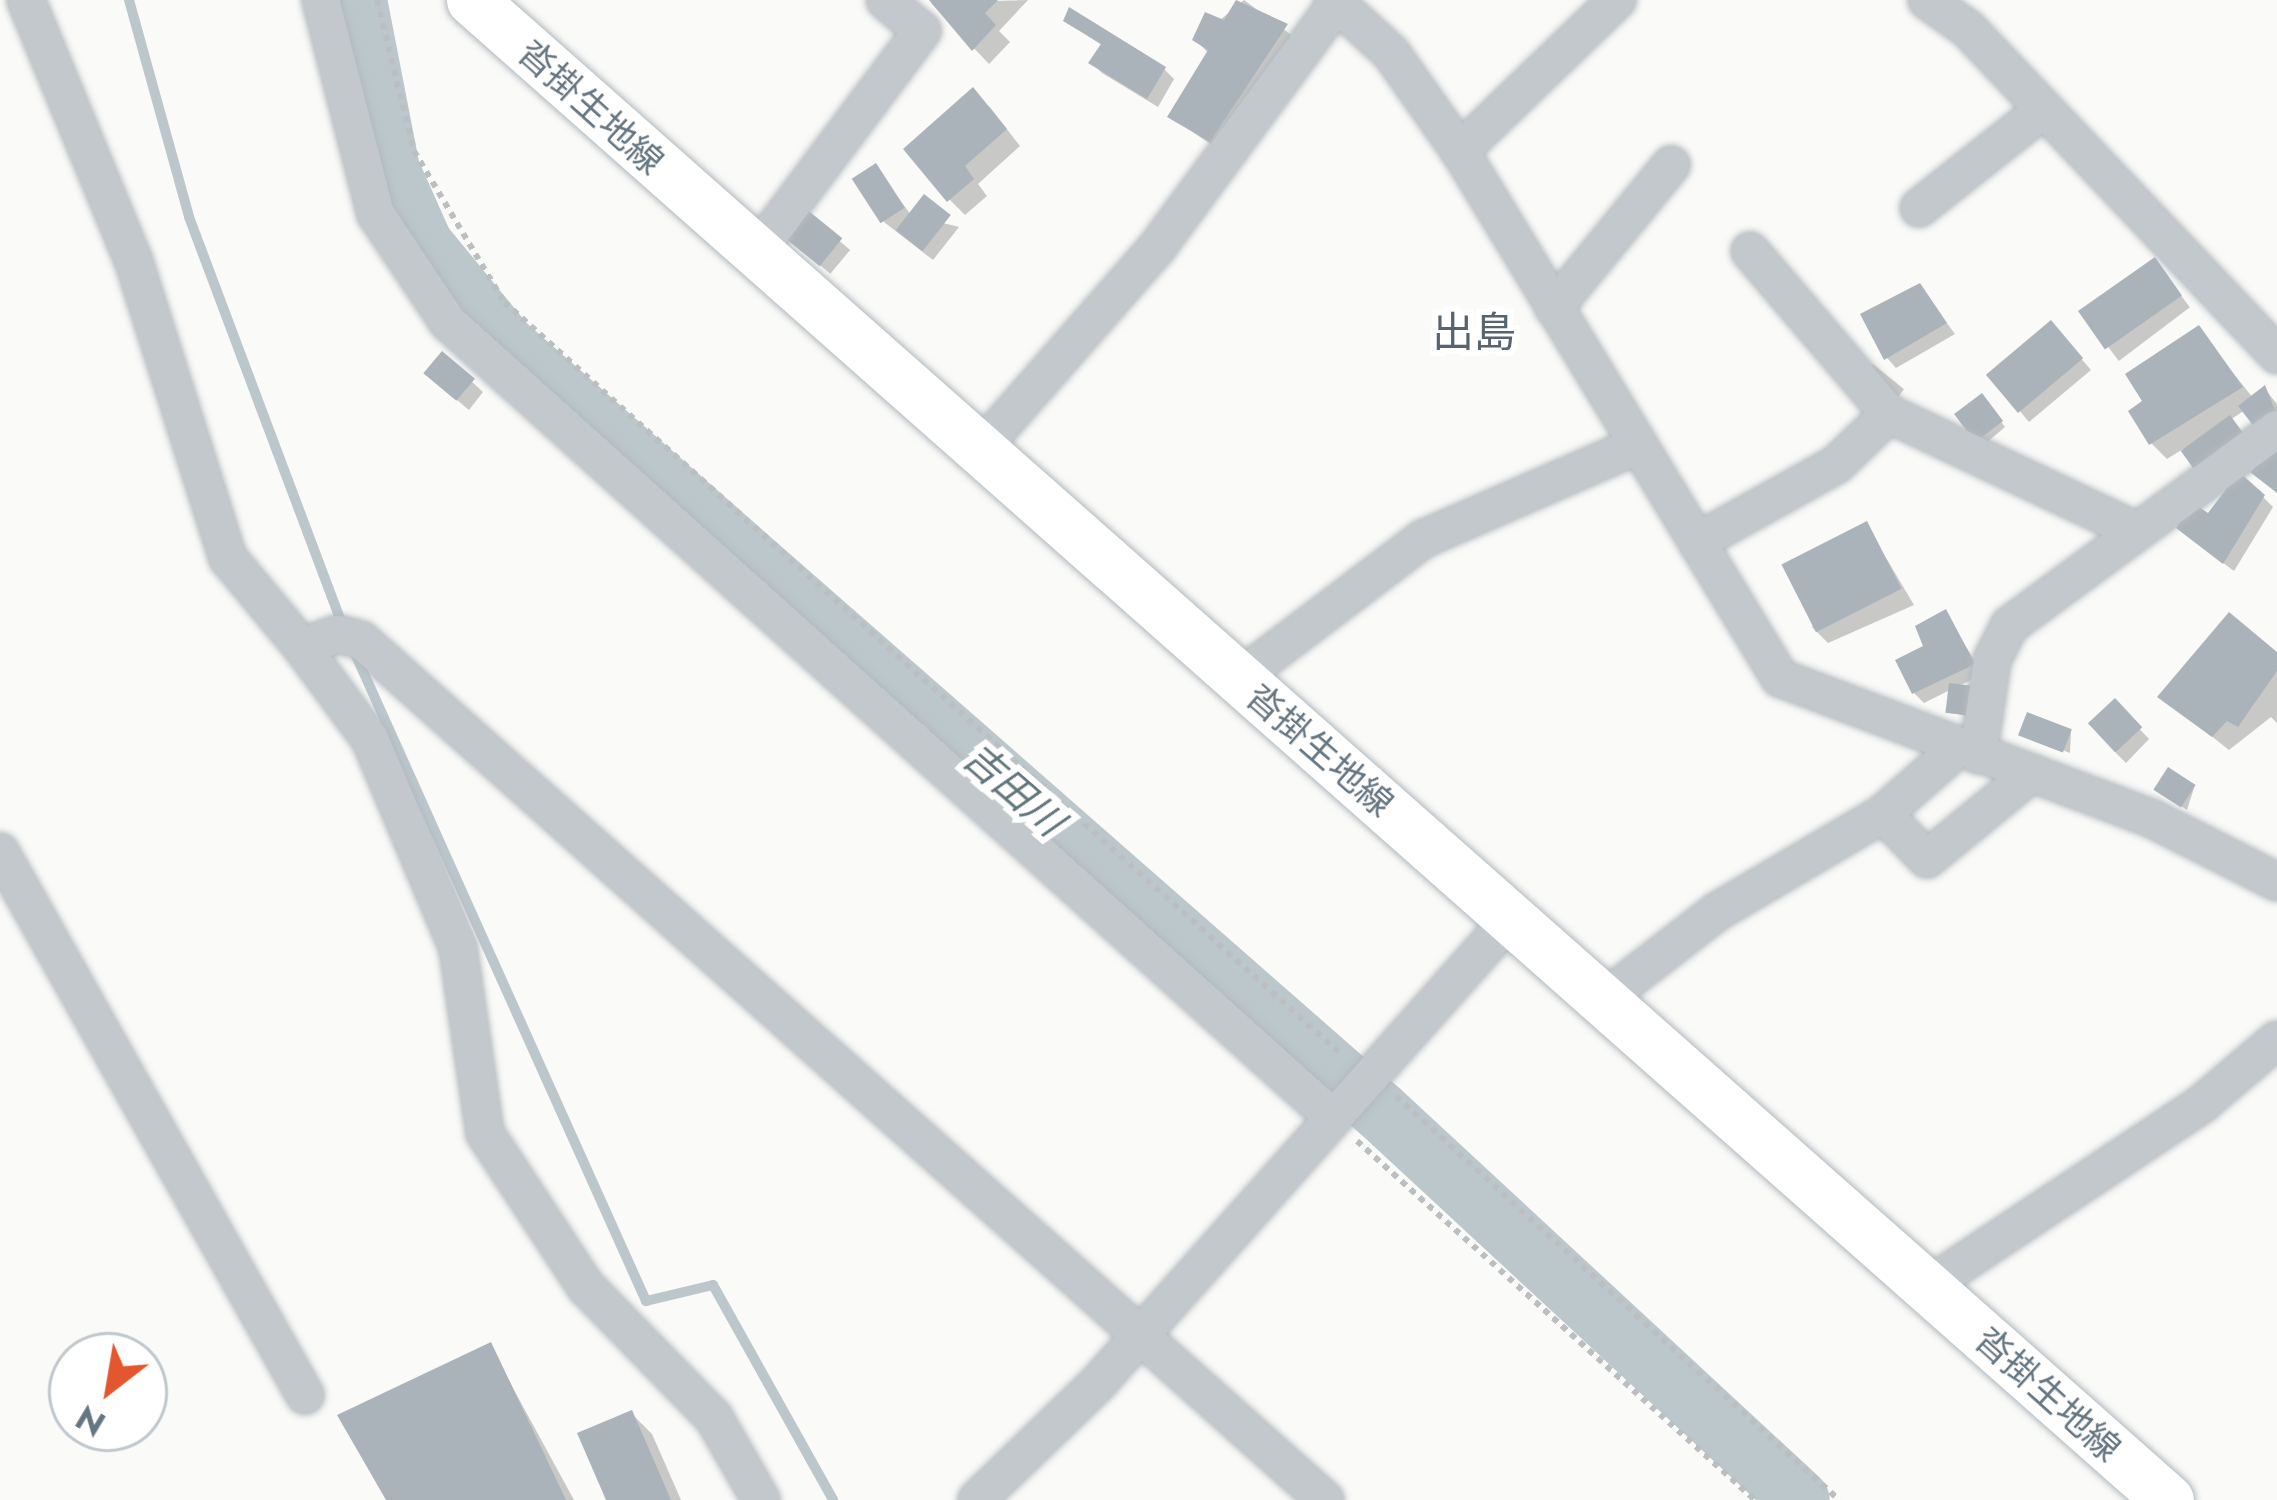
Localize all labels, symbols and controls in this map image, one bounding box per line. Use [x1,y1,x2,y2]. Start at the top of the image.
street label: 沓掛生地線 [510,31,672,183]
district label: 出島 [1432,308,1516,358]
street label: 沓掛生地線 [1238,675,1402,825]
water label: 吉田川 [953,734,1073,846]
street label: 沓掛生地線 [1967,1318,2129,1470]
north arrow [48,1332,168,1452]
text: N [67,1394,114,1448]

